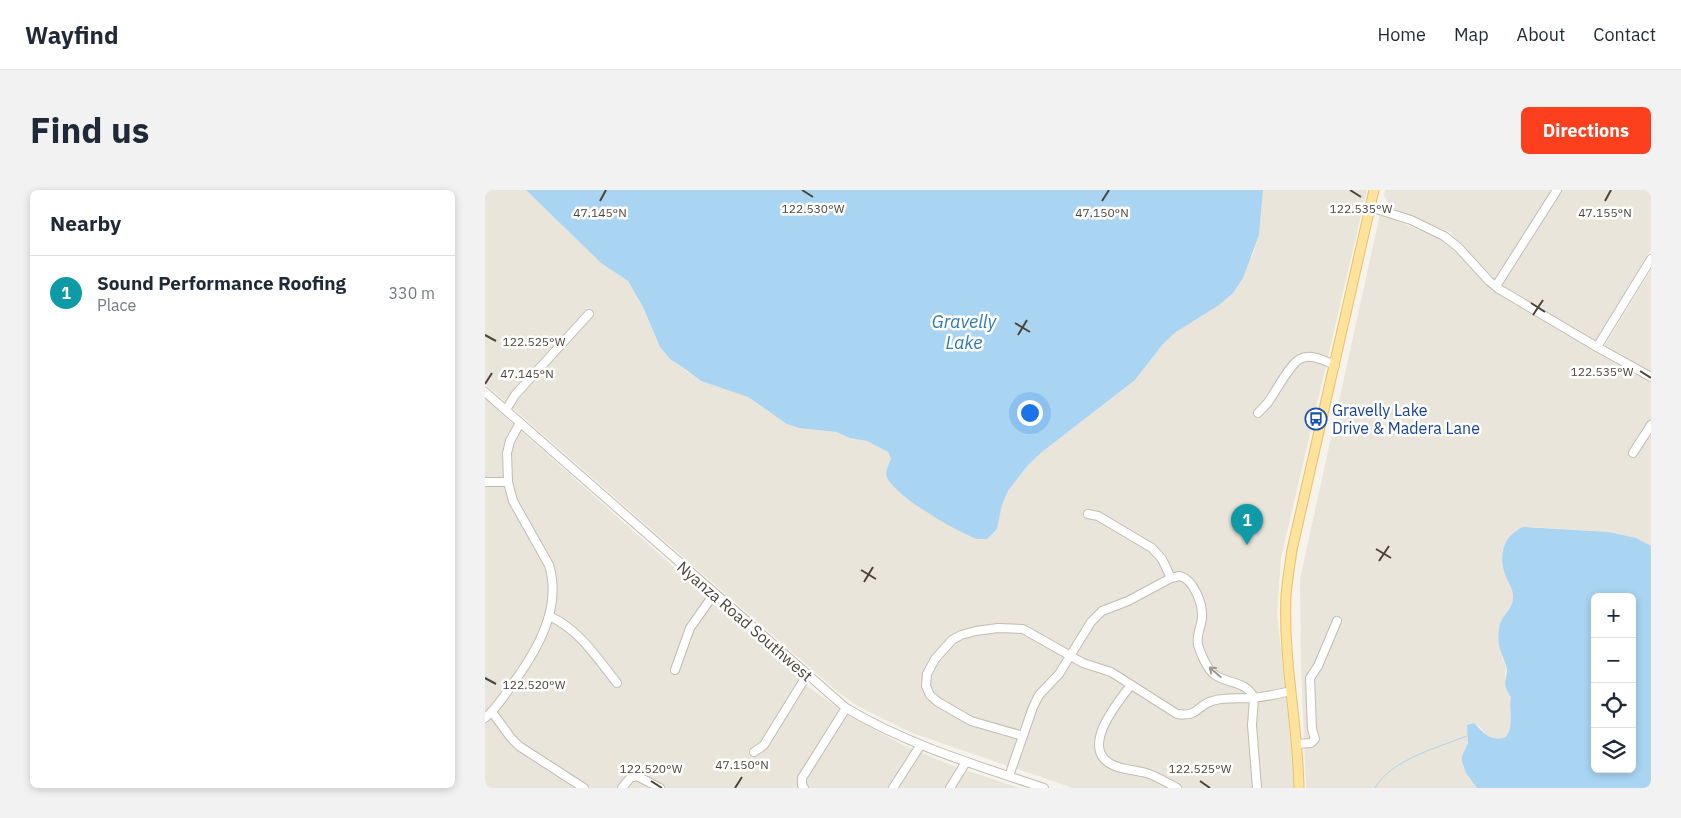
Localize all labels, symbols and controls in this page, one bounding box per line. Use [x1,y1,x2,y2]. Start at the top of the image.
text: Wayfind [25,19,118,51]
text: Home [1378,23,1426,46]
text: Map [1454,23,1489,46]
text: About [1517,23,1565,46]
text: Contact [1593,23,1656,46]
text: Find us [30,107,149,153]
button: Directions [1521,107,1651,154]
text: 122.530°W [782,201,845,216]
text: 122.535°W [1330,201,1393,216]
text: 47.145°N [573,205,627,220]
text: 47.150°N [1075,205,1129,220]
text: 47.155°N [1578,205,1632,220]
text: Nearby [50,209,121,237]
text: Sound Performance Roofing [97,271,346,295]
text: 1 [61,283,71,303]
text: 330 m [388,283,435,303]
text: Place [97,295,136,315]
water label: Gravelly Lake [932,310,997,354]
text: 122.525°W [503,334,566,349]
text: 122.535°W [1571,364,1634,379]
text: 47.145°N [500,366,554,381]
your location [1017,400,1043,426]
place label: Gravelly Lake Drive & Madera Lane [1332,400,1480,438]
bus stop icon: Gravelly Lake Drive & Madera Lane [1304,407,1328,431]
pin: 1 [1231,504,1263,545]
street label: Nyanza Road Southwest [673,557,817,685]
map controls [1591,593,1636,773]
button: + [1591,593,1636,638]
button: − [1591,638,1636,683]
one-way arrow [1209,667,1222,679]
text: 122.520°W [503,677,566,692]
button: locate [1591,683,1636,728]
button: layers [1591,728,1636,773]
text: 47.150°N [715,757,769,772]
text: 122.520°W [620,761,683,776]
text: 122.525°W [1169,761,1232,776]

